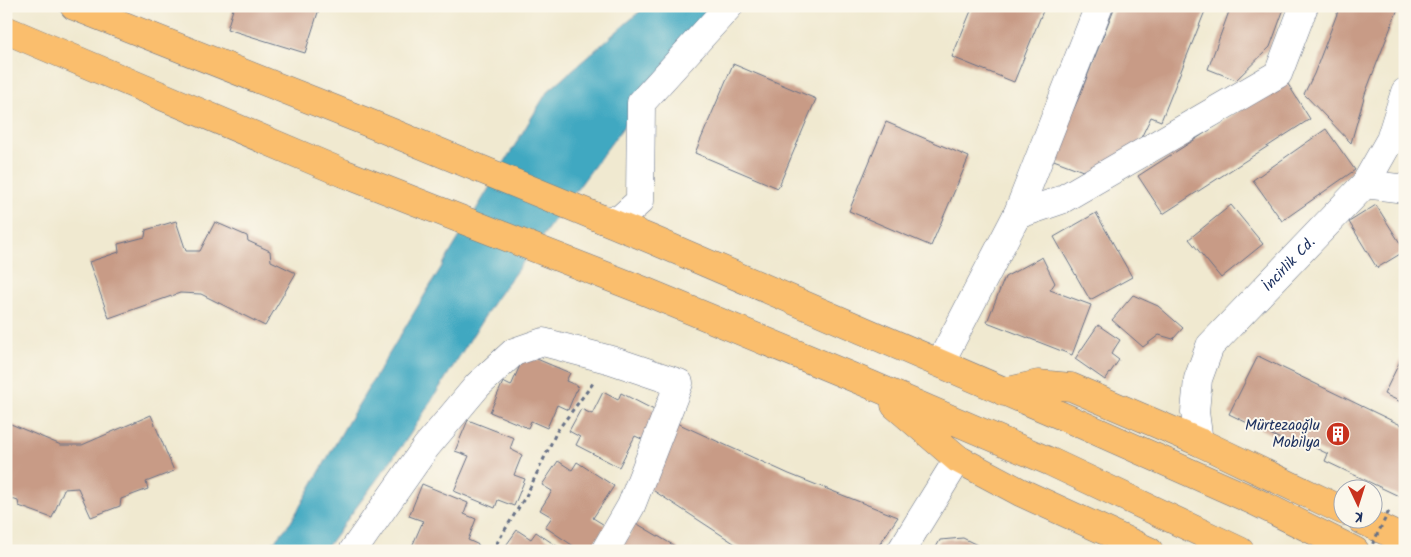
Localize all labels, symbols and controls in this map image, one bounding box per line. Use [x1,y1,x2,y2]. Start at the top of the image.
street label: İncirlik Cd. [1257,232,1321,298]
place label: Mürtezaoğlu Mobilya [1245,414,1320,455]
building icon: Mürtezaoğlu Mobilya [1325,421,1351,447]
north arrow [1334,480,1384,530]
text: K [1353,505,1364,527]

